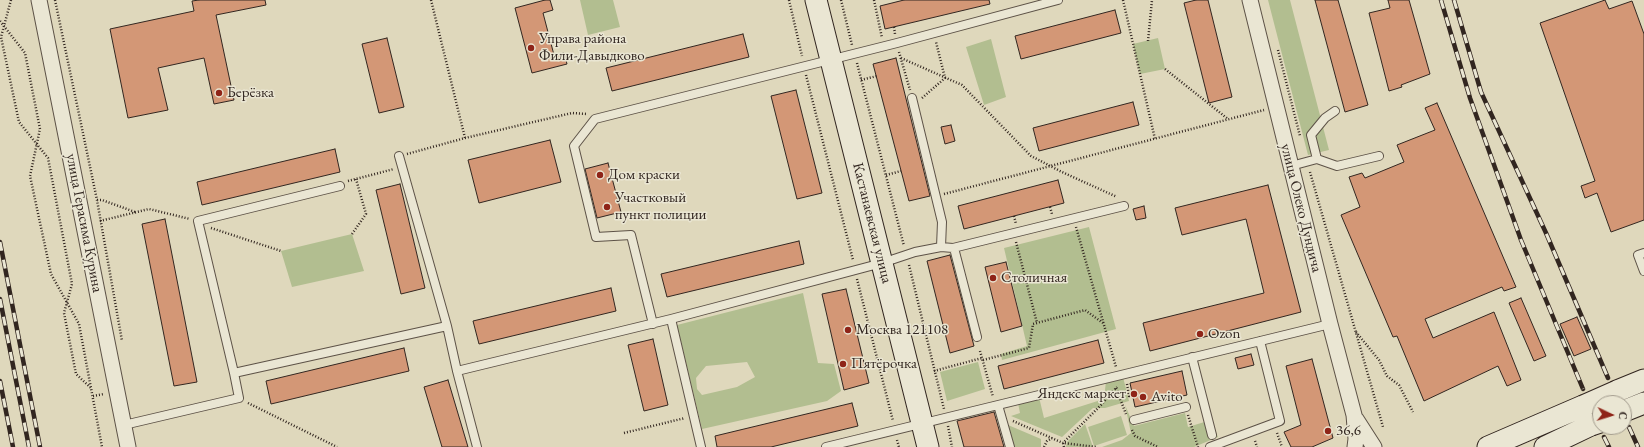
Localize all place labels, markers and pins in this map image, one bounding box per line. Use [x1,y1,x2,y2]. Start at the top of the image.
place label: Управа района Фили-Давыдково [539,30,645,65]
marker: Управа района Фили-Давыдково [526,43,536,53]
place label: Берёзка [227,84,274,102]
marker: Берёзка [214,88,224,98]
place label: Дом краски [608,166,680,184]
marker: Дом краски [595,170,605,180]
place label: Участковый пункт полиции [615,189,707,224]
marker: Участковый пункт полиции [602,202,612,212]
place label: Столичная [1001,269,1067,287]
marker: Столичная [988,273,998,283]
place label: Москва 121108 [856,321,948,339]
marker: Москва 121108 [843,325,853,335]
place label: Ozon [1208,325,1240,343]
marker: Ozon [1195,329,1205,339]
place label: Пятёрочка [851,355,917,373]
marker: Пятёрочка [838,359,848,369]
place label: Яндекс маркет [1037,385,1126,403]
place label: Avito [1151,388,1183,406]
marker: Яндекс маркет [1129,389,1139,399]
marker: Avito [1138,392,1148,402]
place label: 36,6 [1336,422,1361,440]
marker: 36,6 [1323,426,1333,436]

